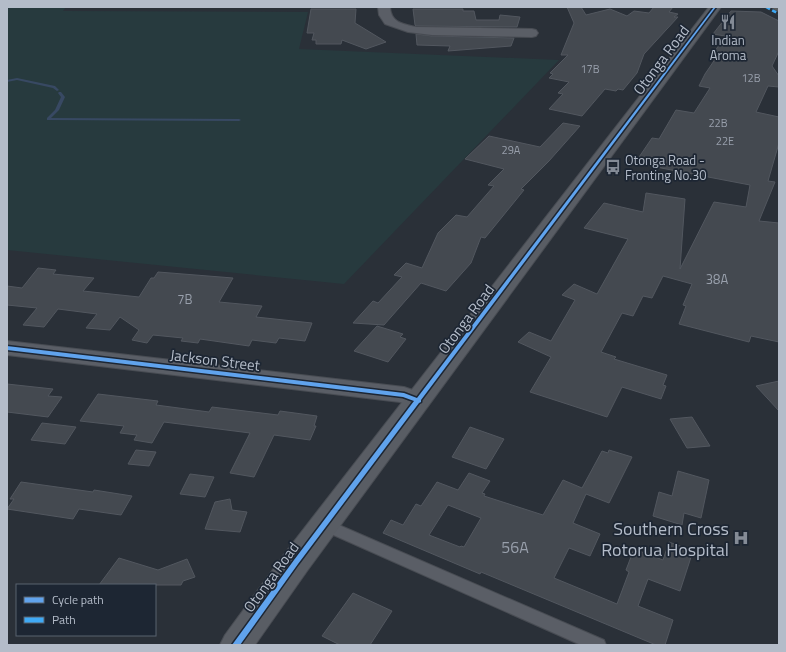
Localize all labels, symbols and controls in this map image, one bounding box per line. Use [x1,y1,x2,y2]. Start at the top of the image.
restaurant icon: Indian Aroma [719,13,737,31]
street label: Otonga Road [627,20,695,100]
place label: Indian Aroma [710,30,747,65]
house number: 17B [580,61,600,77]
house number: 12B [741,70,761,86]
house number: 22B [708,115,728,131]
house number: 22E [716,133,734,149]
house number: 29A [502,142,521,158]
place label: Otonga Road - Fronting No.30 [625,150,707,185]
bus stop icon: Otonga Road - Fronting No.30 [604,158,622,176]
house number: 38A [706,269,728,289]
street label: Otonga Road [432,279,500,359]
house number: 7B [177,289,193,309]
street label: Jackson Street [169,343,262,377]
place label: Southern Cross Rotorua Hospital [601,515,729,563]
hospital icon: Southern Cross Rotorua Hospital [732,529,750,547]
house number: 56A [501,535,529,559]
street label: Otonga Road [238,537,304,617]
legend [16,584,156,636]
text: Cycle path [52,590,104,609]
text: Path [52,610,76,629]

